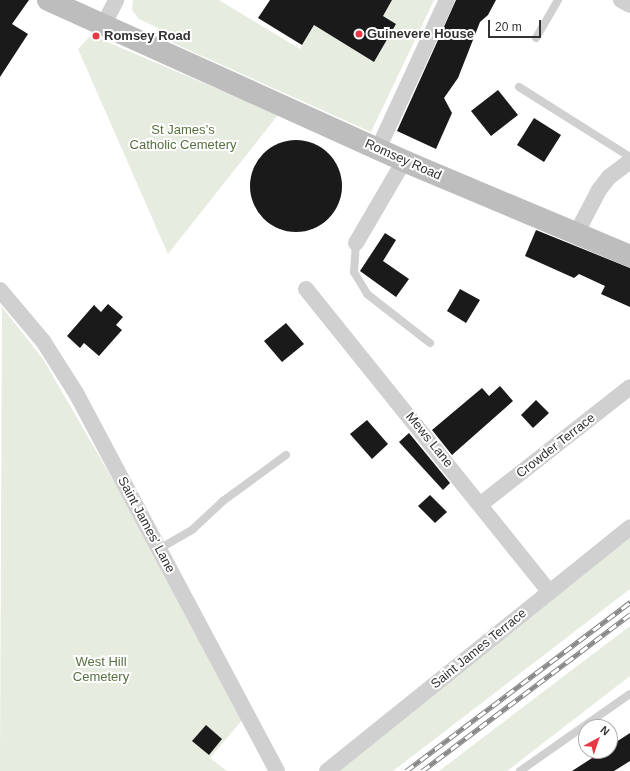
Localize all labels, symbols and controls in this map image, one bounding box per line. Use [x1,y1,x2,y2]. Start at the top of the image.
scale bar [490,12,543,38]
text: 20 m [495,20,522,34]
place label: Guinevere House [367,26,474,42]
place label: Romsey Road [104,28,191,44]
marker: Guinevere House [354,29,364,39]
marker: Romsey Road [91,31,101,41]
park label: St James’s Catholic Cemetery [130,123,236,154]
street label: Romsey Road [362,136,444,184]
street label: Mews Lane [402,409,456,471]
street label: Crowder Terrace [513,410,599,482]
street label: Saint James' Lane [114,474,178,576]
street label: Saint James Terrace [428,606,530,692]
park label: West Hill Cemetery [73,655,129,686]
north arrow [578,719,618,759]
text: N [598,723,612,738]

